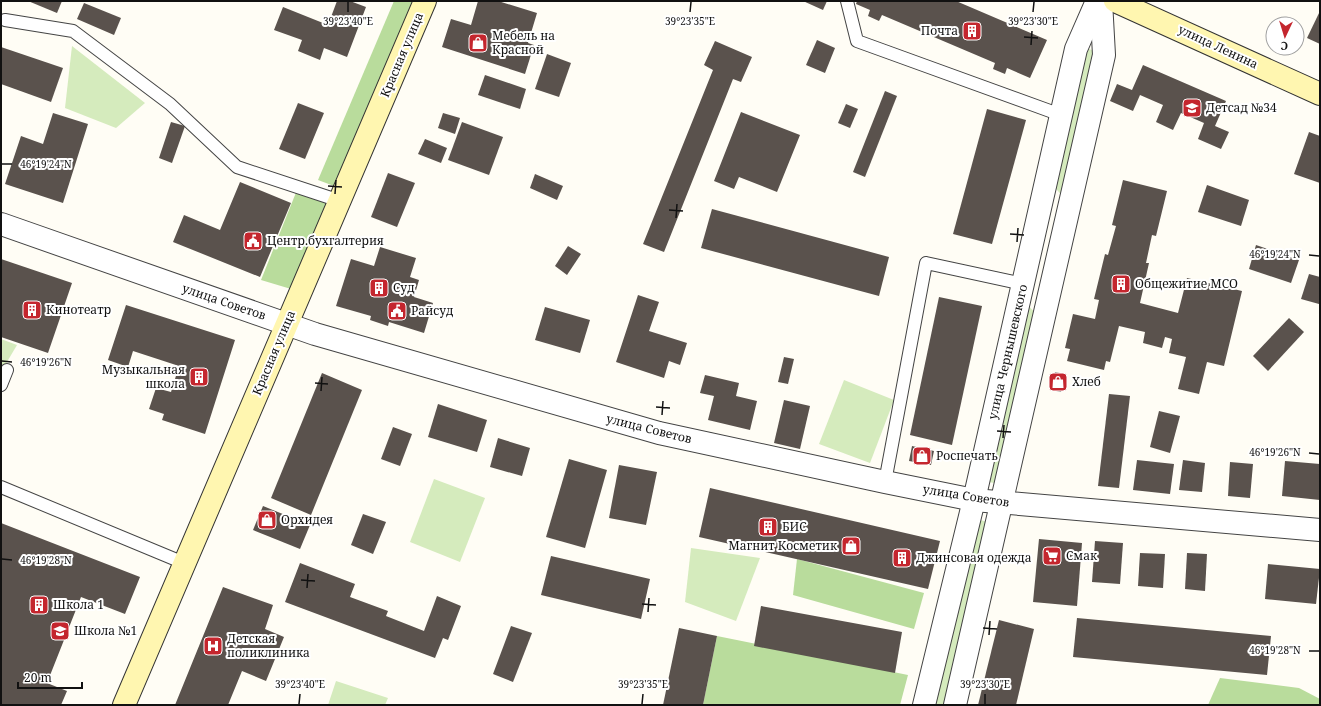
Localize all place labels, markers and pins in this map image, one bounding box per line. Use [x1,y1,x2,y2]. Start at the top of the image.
building icon: Почта [961,20,983,42]
place label: Почта [921,22,958,39]
place label: Мебель на Красной [492,27,555,58]
shop icon: Мебель на Красной [467,32,489,54]
school or university icon: Детсад №34 [1181,97,1203,119]
place label: Детсад №34 [1206,99,1277,116]
public building icon: Центр.бухгалтерия [242,230,264,252]
place label: Центр.бухгалтерия [267,232,384,249]
building icon: Общежитие МСО [1110,273,1132,295]
place label: Общежитие МСО [1135,275,1238,292]
building icon: Суд [368,277,390,299]
place label: Суд [393,279,415,296]
building icon: Кинотеатр [21,299,43,321]
public building icon: Райсуд [386,300,408,322]
place label: Кинотеатр [46,301,112,318]
place label: Райсуд [411,302,453,319]
place label: Музыкальная школа [102,361,185,392]
building icon: Музыкальная школа [188,366,210,388]
shop icon: Хлеб [1047,371,1069,393]
place label: Хлеб [1072,373,1101,390]
shop icon: Роспечать [911,445,933,467]
place label: Роспечать [936,447,998,464]
shop icon: Орхидея [256,509,278,531]
place label: Орхидея [281,511,333,528]
building icon: БИС [757,516,779,538]
place label: БИС [782,518,807,535]
shop icon: Магнит Косметик [840,535,862,557]
place label: Магнит Косметик [728,537,838,554]
supermarket icon: Смак [1041,545,1063,567]
building icon: Джинсовая одежда [891,547,913,569]
place label: Смак [1066,547,1098,564]
place label: Джинсовая одежда [916,549,1032,566]
building icon: Школа 1 [28,594,50,616]
place label: Школа 1 [53,596,104,613]
school or university icon: Школа №1 [49,620,71,642]
place label: Школа №1 [74,622,137,639]
place label: Детская поликлиника [227,630,310,661]
hospital icon: Детская поликлиника [202,635,224,657]

